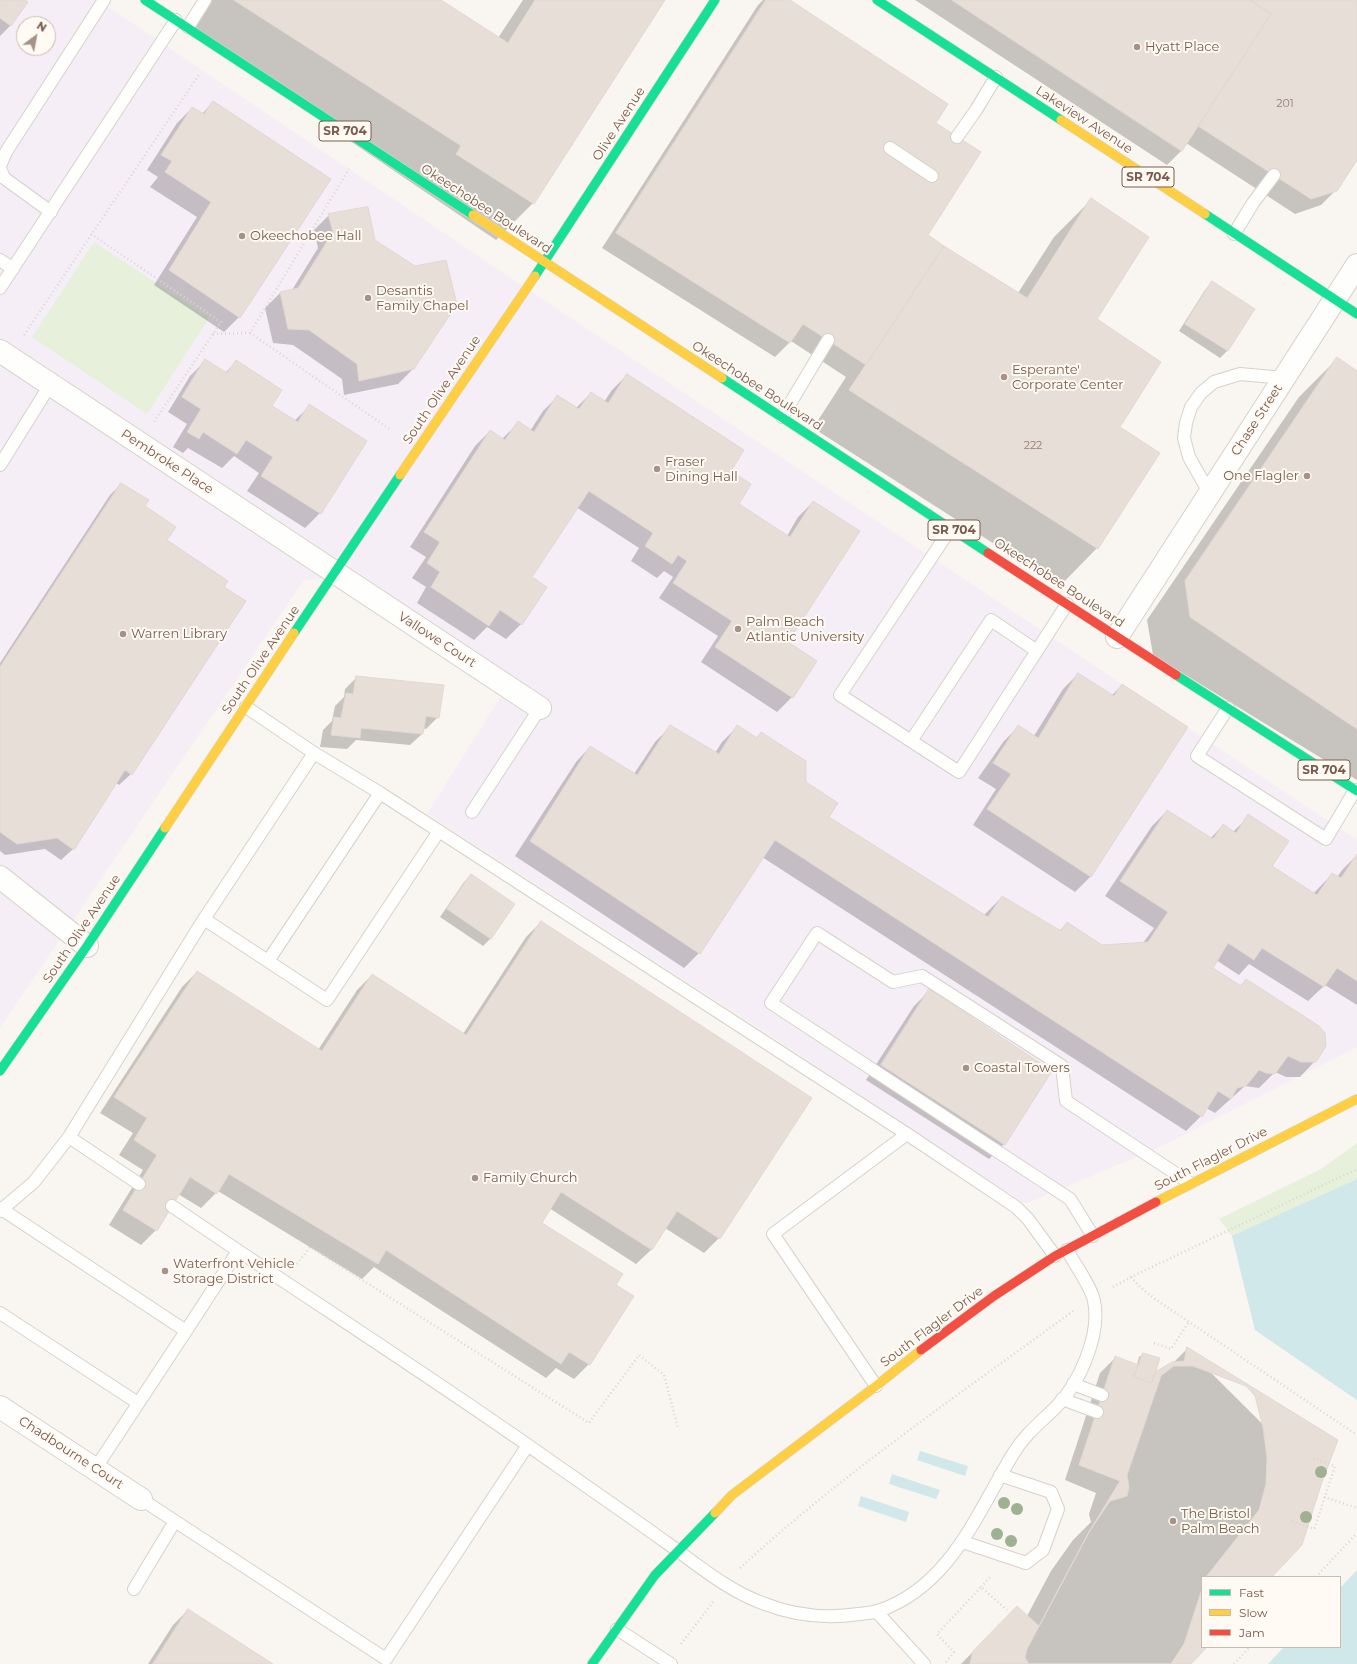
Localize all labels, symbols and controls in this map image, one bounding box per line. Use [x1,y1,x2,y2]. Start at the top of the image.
north arrow [16,16,56,56]
text: N [34,18,49,35]
place label: Hyatt Place [1145,39,1219,55]
marker: Hyatt Place [1132,42,1142,52]
street label: Lakeview Avenue [1032,83,1136,157]
street label: Olive Avenue [589,84,649,164]
house number: 201 [1276,97,1294,111]
road number: SR 704 [319,121,371,141]
street label: Okeechobee Boulevard [418,161,554,257]
road number: SR 704 [1122,167,1174,187]
place label: Okeechobee Hall [250,228,361,244]
marker: Okeechobee Hall [237,231,247,241]
place label: Desantis Family Chapel [376,283,469,314]
marker: Desantis Family Chapel [363,293,373,303]
street label: South Olive Avenue [400,333,484,447]
street label: Okeechobee Boulevard [689,338,825,434]
place label: Esperante' Corporate Center [1012,362,1123,393]
marker: Esperante' Corporate Center [999,372,1009,382]
street label: Chase Street [1228,381,1286,459]
street label: Pembroke Place [118,426,216,498]
house number: 222 [1024,439,1042,453]
place label: Fraser Dining Hall [665,454,738,485]
marker: Fraser Dining Hall [652,464,662,474]
place label: One Flagler [1223,468,1299,484]
marker: One Flagler [1302,471,1312,481]
road number: SR 704 [928,520,980,540]
street label: Okeechobee Boulevard [991,535,1127,631]
street label: South Olive Avenue [219,603,303,717]
street label: Vallowe Court [395,609,479,671]
place label: Palm Beach Atlantic University [746,614,864,645]
marker: Palm Beach Atlantic University [733,624,743,634]
place label: Warren Library [131,626,227,642]
marker: Warren Library [118,629,128,639]
road number: SR 704 [1298,760,1350,780]
street label: South Olive Avenue [40,872,124,986]
place label: Coastal Towers [974,1060,1070,1076]
marker: Coastal Towers [961,1063,971,1073]
street label: South Flagler Drive [1152,1124,1270,1194]
place label: Family Church [483,1170,578,1186]
marker: Family Church [470,1173,480,1183]
place label: Waterfront Vehicle Storage District [173,1256,295,1287]
marker: Waterfront Vehicle Storage District [160,1266,170,1276]
street label: South Flagler Drive [878,1283,986,1371]
street label: Chadbourne Court [16,1413,126,1493]
place label: The Bristol Palm Beach [1181,1506,1260,1537]
marker: The Bristol Palm Beach [1168,1516,1178,1526]
legend [1201,1576,1341,1648]
text: Fast [1239,1585,1264,1600]
text: Slow [1239,1605,1268,1620]
text: Jam [1239,1625,1265,1640]

